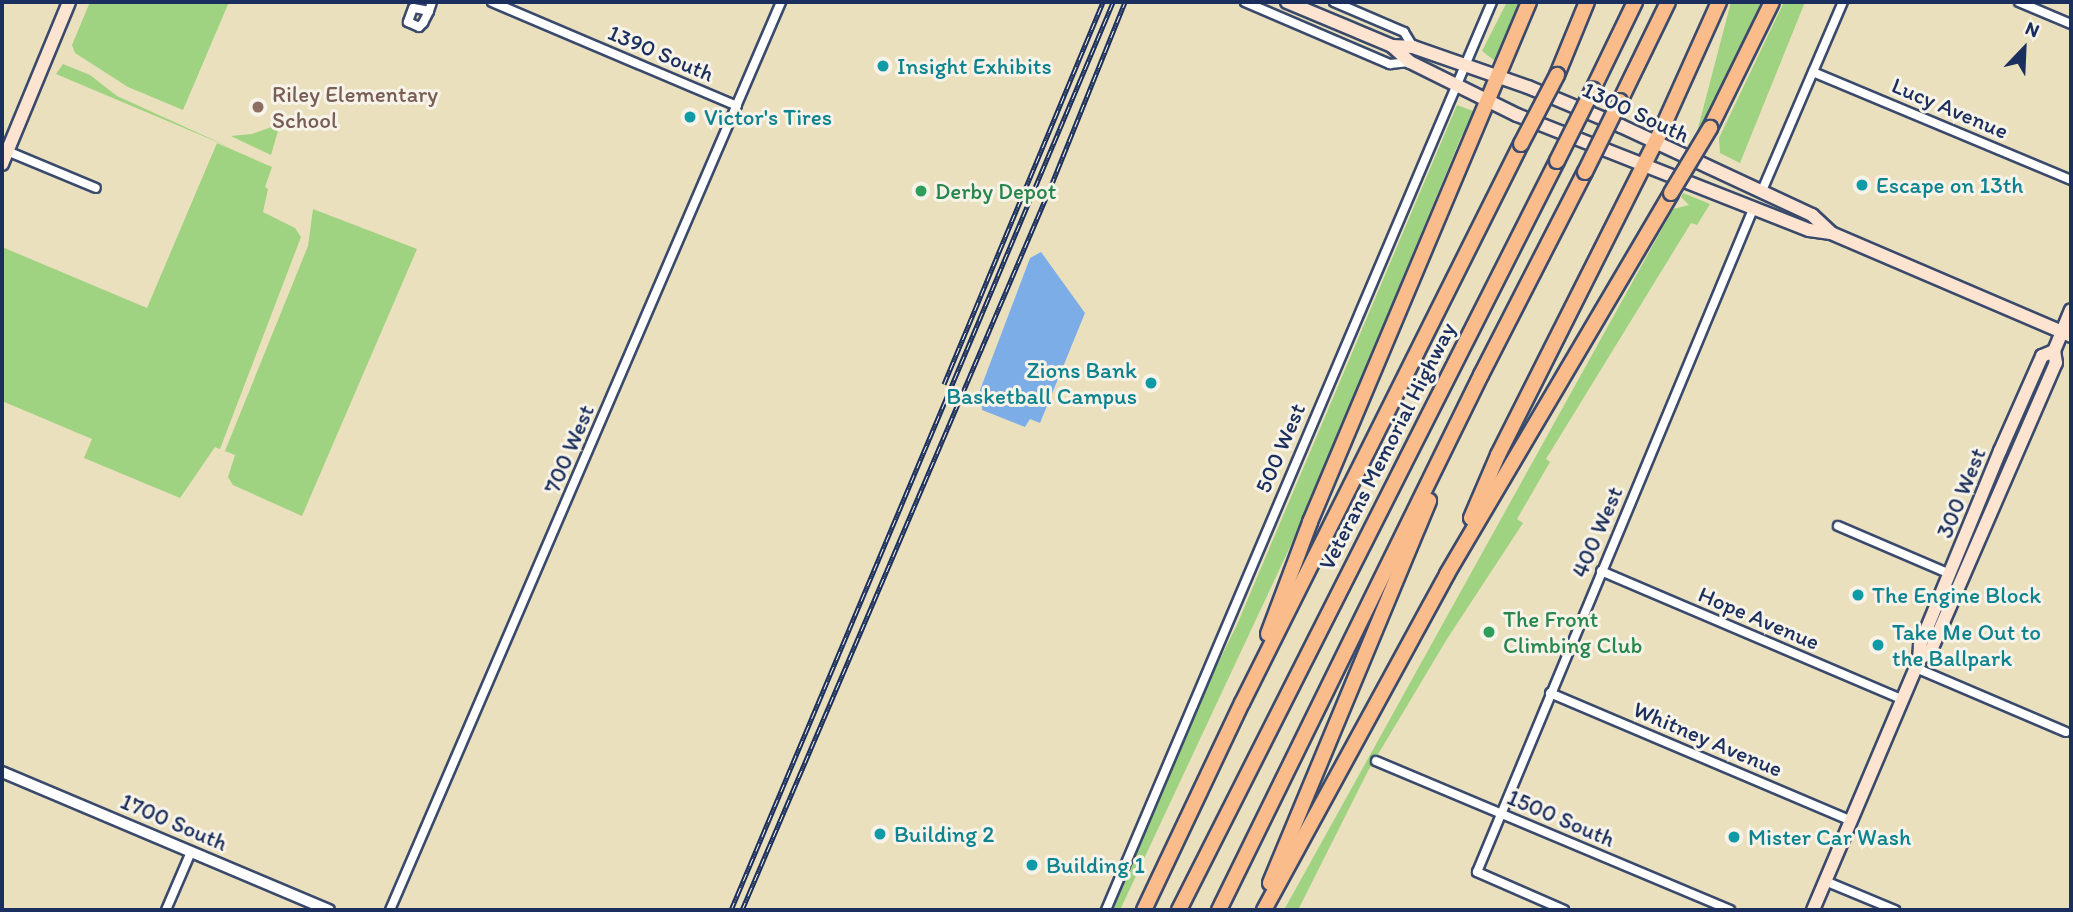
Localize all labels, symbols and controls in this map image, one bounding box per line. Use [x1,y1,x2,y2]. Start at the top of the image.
north arrow [1989,14,2059,84]
text: N [2022,16,2043,42]
street label: 1390 South [604,18,718,88]
place label: Insight Exhibits [897,52,1051,80]
marker: Insight Exhibits [875,58,891,74]
street label: Lucy Avenue [1888,71,2012,145]
street label: 1300 South [1578,75,1694,149]
place label: Riley Elementary School [272,80,438,134]
marker: Riley Elementary School [250,99,266,115]
place label: Victor's Tires [704,103,832,131]
marker: Victor's Tires [682,109,698,125]
place label: Escape on 13th [1876,171,2023,199]
place label: Derby Depot [935,177,1057,205]
marker: Escape on 13th [1854,177,1870,193]
marker: Derby Depot [913,183,929,199]
street label: Veterans Memorial Highway [1313,318,1461,574]
place label: Zions Bank Basketball Campus [946,356,1137,410]
marker: Zions Bank Basketball Campus [1143,375,1159,391]
street label: 500 West [1249,399,1311,497]
street label: 700 West [538,401,600,497]
street label: 300 West [1930,444,1992,542]
street label: 400 West [1566,482,1628,582]
street label: Hope Avenue [1695,580,1823,656]
place label: The Engine Block [1872,581,2041,609]
marker: The Engine Block [1850,587,1866,603]
place label: The Front Climbing Club [1503,605,1642,659]
place label: Take Me Out to the Ballpark [1892,618,2040,672]
marker: The Front Climbing Club [1481,624,1497,640]
marker: Take Me Out to the Ballpark [1870,637,1886,653]
street label: Whitney Avenue [1630,695,1786,783]
street label: 1500 South [1503,783,1619,853]
street label: 1700 South [116,787,232,857]
place label: Building 2 [894,820,994,848]
place label: Mister Car Wash [1748,823,1910,851]
marker: Building 2 [872,826,888,842]
marker: Mister Car Wash [1726,829,1742,845]
place label: Building 1 [1046,851,1145,879]
marker: Building 1 [1024,857,1040,873]

